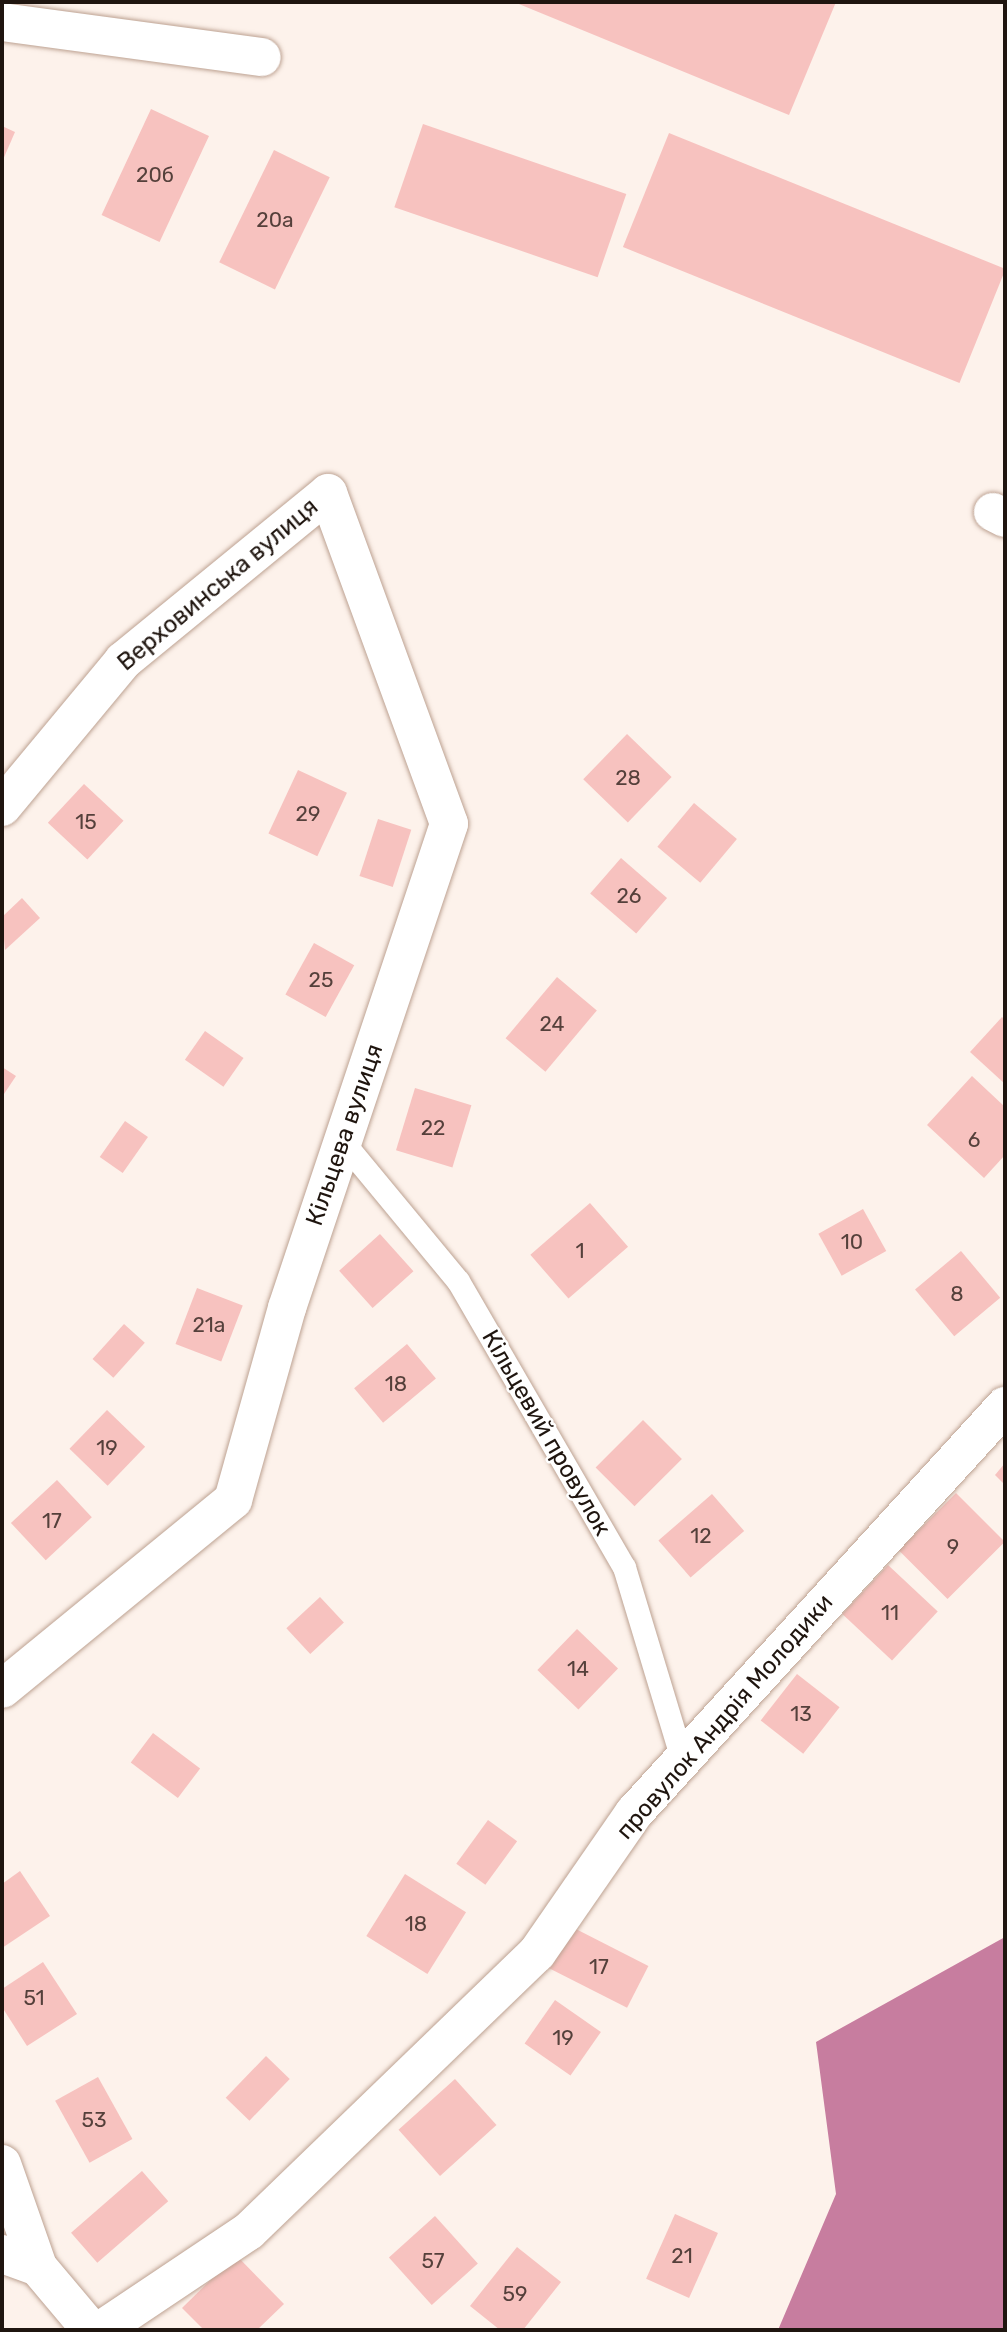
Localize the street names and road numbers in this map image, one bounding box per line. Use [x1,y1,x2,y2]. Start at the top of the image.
street label: Верховинська вулиця [112,493,324,677]
street label: Кільцева вулиця [300,1040,390,1230]
street label: Кільцевий провулок [475,1325,617,1541]
street label: провулок Андрія Молодики [611,1588,839,1846]

